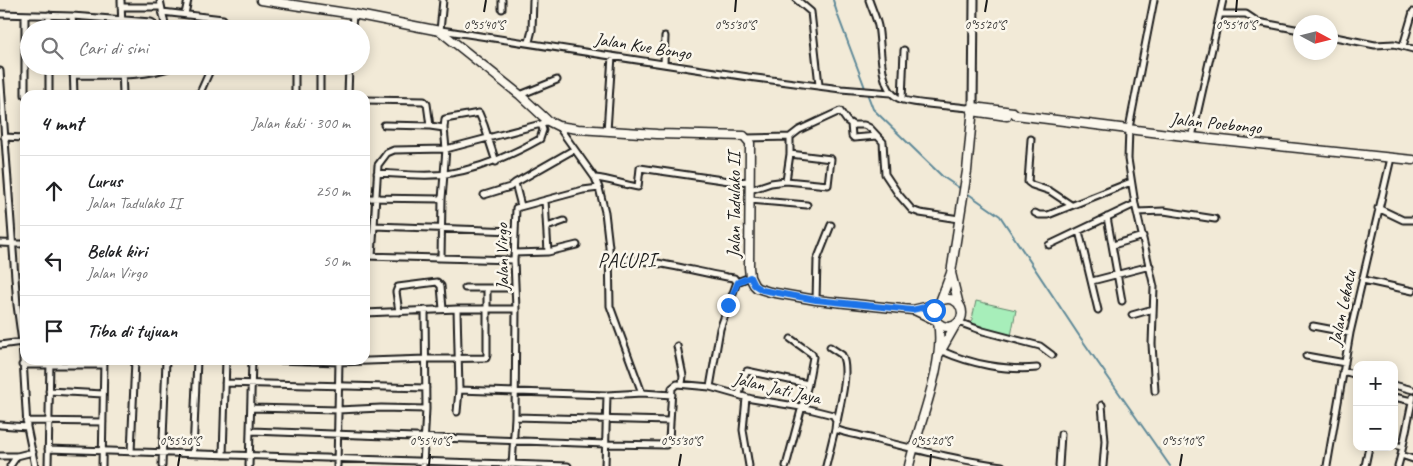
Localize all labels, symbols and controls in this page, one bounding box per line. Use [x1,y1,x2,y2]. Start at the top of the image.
north arrow [1293,15,1338,60]
text: 0°55'40"S [464,17,506,33]
text: 0°55'30"S [715,17,757,33]
text: 0°55'20"S [965,17,1007,33]
text: 0°55'10"S [1216,17,1258,33]
search box [20,20,370,75]
street label: Jalan Kue Bongo [592,27,694,65]
icon: search [38,34,66,62]
text: Cari di sini [78,36,148,60]
street label: Jalan Poebongo [1168,107,1264,139]
text: 4 mnt [40,110,83,136]
text: Jalan kaki · 300 m [252,113,350,133]
street label: Jalan Tadulako II [723,148,745,259]
text: Lurus [87,169,122,193]
icon: ahead [40,177,68,205]
text: 250 m [316,181,350,201]
text: Jalan Tadulako II [87,193,181,213]
street label: Jalan Virgo [490,222,514,292]
text: Belok kiri [87,239,147,263]
icon: left [40,247,68,275]
district label: PALUPI [598,248,660,273]
text: 50 m [323,251,350,271]
text: Jalan Virgo [87,263,147,283]
street label: Jalan Lekatu [1323,267,1361,349]
route end [717,294,740,317]
route start [923,299,946,322]
icon: arrive [40,317,68,345]
text: Tiba di tujuan [87,319,177,343]
map controls [1353,361,1398,451]
button: + [1353,361,1398,406]
street label: Jalan Jati Jaya [730,367,824,409]
button: − [1353,406,1398,451]
text: 0°55'50"S [160,433,202,449]
text: 0°55'40"S [410,433,452,449]
text: 0°55'30"S [661,433,703,449]
text: 0°55'20"S [911,433,953,449]
text: 0°55'10"S [1162,433,1204,449]

